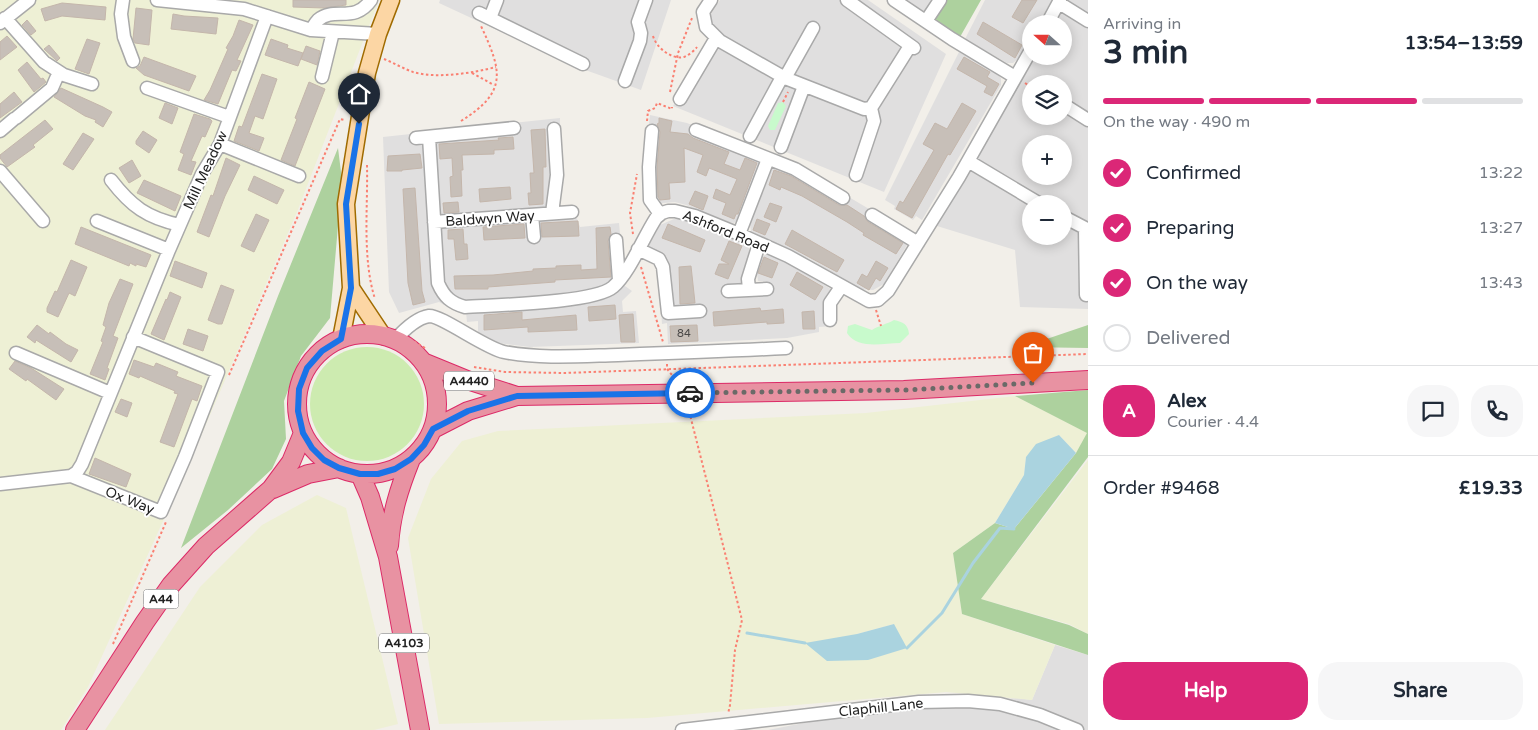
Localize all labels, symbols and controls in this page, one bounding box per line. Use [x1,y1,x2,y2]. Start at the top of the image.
text: Arriving in [1103,14,1181,34]
north arrow [1022,15,1072,65]
map controls [1022,15,1072,245]
text: 13:54–13:59 [1404,32,1523,54]
text: 3 min [1103,34,1188,72]
pin [338,73,380,124]
button: layers [1022,75,1072,125]
icon: home [345,80,373,108]
text: On the way · 490 m [1103,112,1250,132]
street label: Mill Meadow [180,128,231,212]
button: + [1022,135,1072,185]
icon: check [1103,159,1131,187]
text: Confirmed [1146,162,1241,184]
text: 13:22 [1479,163,1523,183]
button: − [1022,195,1072,245]
street label: Ashford Road [680,206,772,257]
street label: Baldwyn Way [445,207,536,230]
icon: check [1103,214,1131,242]
text: Preparing [1146,217,1235,239]
text: 13:27 [1479,218,1523,238]
icon: check [1103,269,1131,297]
text: On the way [1146,272,1248,294]
text: 13:43 [1479,273,1523,293]
house number: 84 [677,327,691,340]
text: Delivered [1146,327,1231,349]
pin [1012,332,1054,383]
icon: bag [1019,339,1047,367]
courier [665,368,715,418]
road number: A4440 [444,372,494,391]
icon: car [676,379,704,407]
button: chat [1407,385,1459,437]
button: phone [1471,385,1523,437]
text: Alex [1167,390,1207,412]
text: A [1122,400,1136,422]
text: Courier · 4.4 [1167,412,1259,432]
text: Order #9468 [1103,477,1220,499]
text: £19.33 [1459,477,1523,499]
street label: Ox Way [103,483,157,518]
road number: A44 [144,590,178,608]
road number: A4103 [379,634,429,652]
button: Help [1103,662,1308,720]
button: Share [1318,662,1523,720]
street label: Claphill Lane [838,695,924,720]

